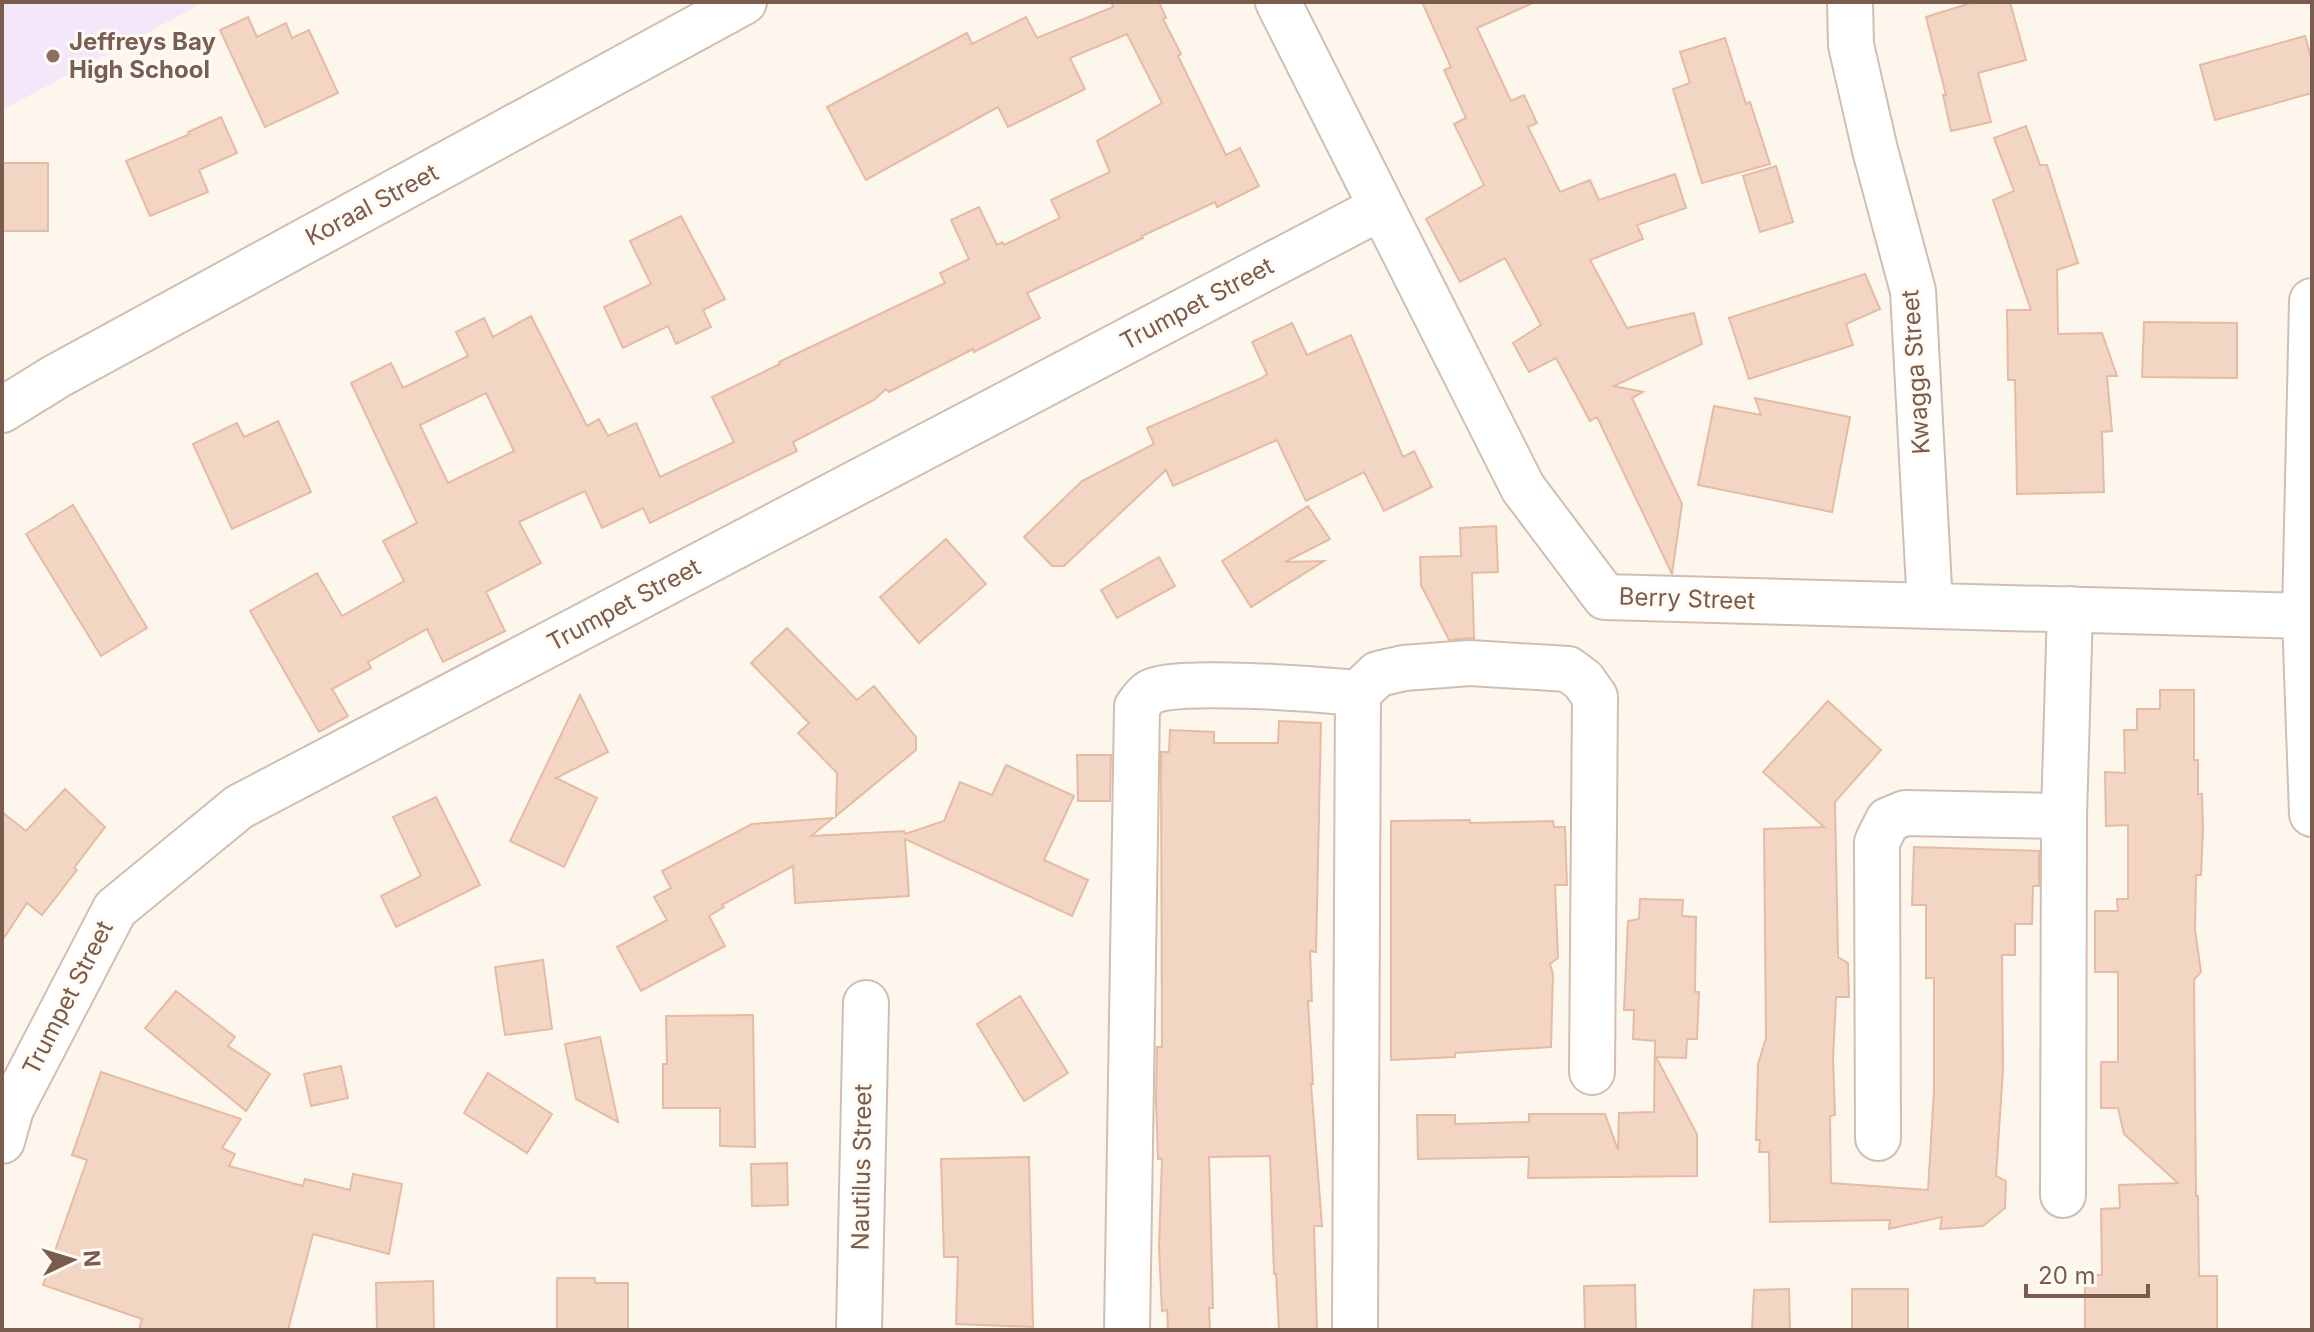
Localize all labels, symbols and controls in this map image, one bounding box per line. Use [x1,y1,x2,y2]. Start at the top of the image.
place label: Jeffreys Bay High School [69,27,216,84]
marker: Jeffreys Bay High School [44,47,62,65]
street label: Koraal Street [301,157,443,252]
street label: Trumpet Street [1115,251,1278,356]
street label: Kwagga Street [1895,289,1936,455]
street label: Trumpet Street [542,552,705,657]
street label: Berry Street [1618,582,1756,615]
street label: Trumpet Street [16,916,119,1080]
street label: Nautilus Street [846,1083,877,1251]
north arrow [32,1220,112,1300]
scale bar [2026,1248,2148,1298]
text: N [78,1249,106,1268]
text: 20 m [2038,1261,2096,1290]

